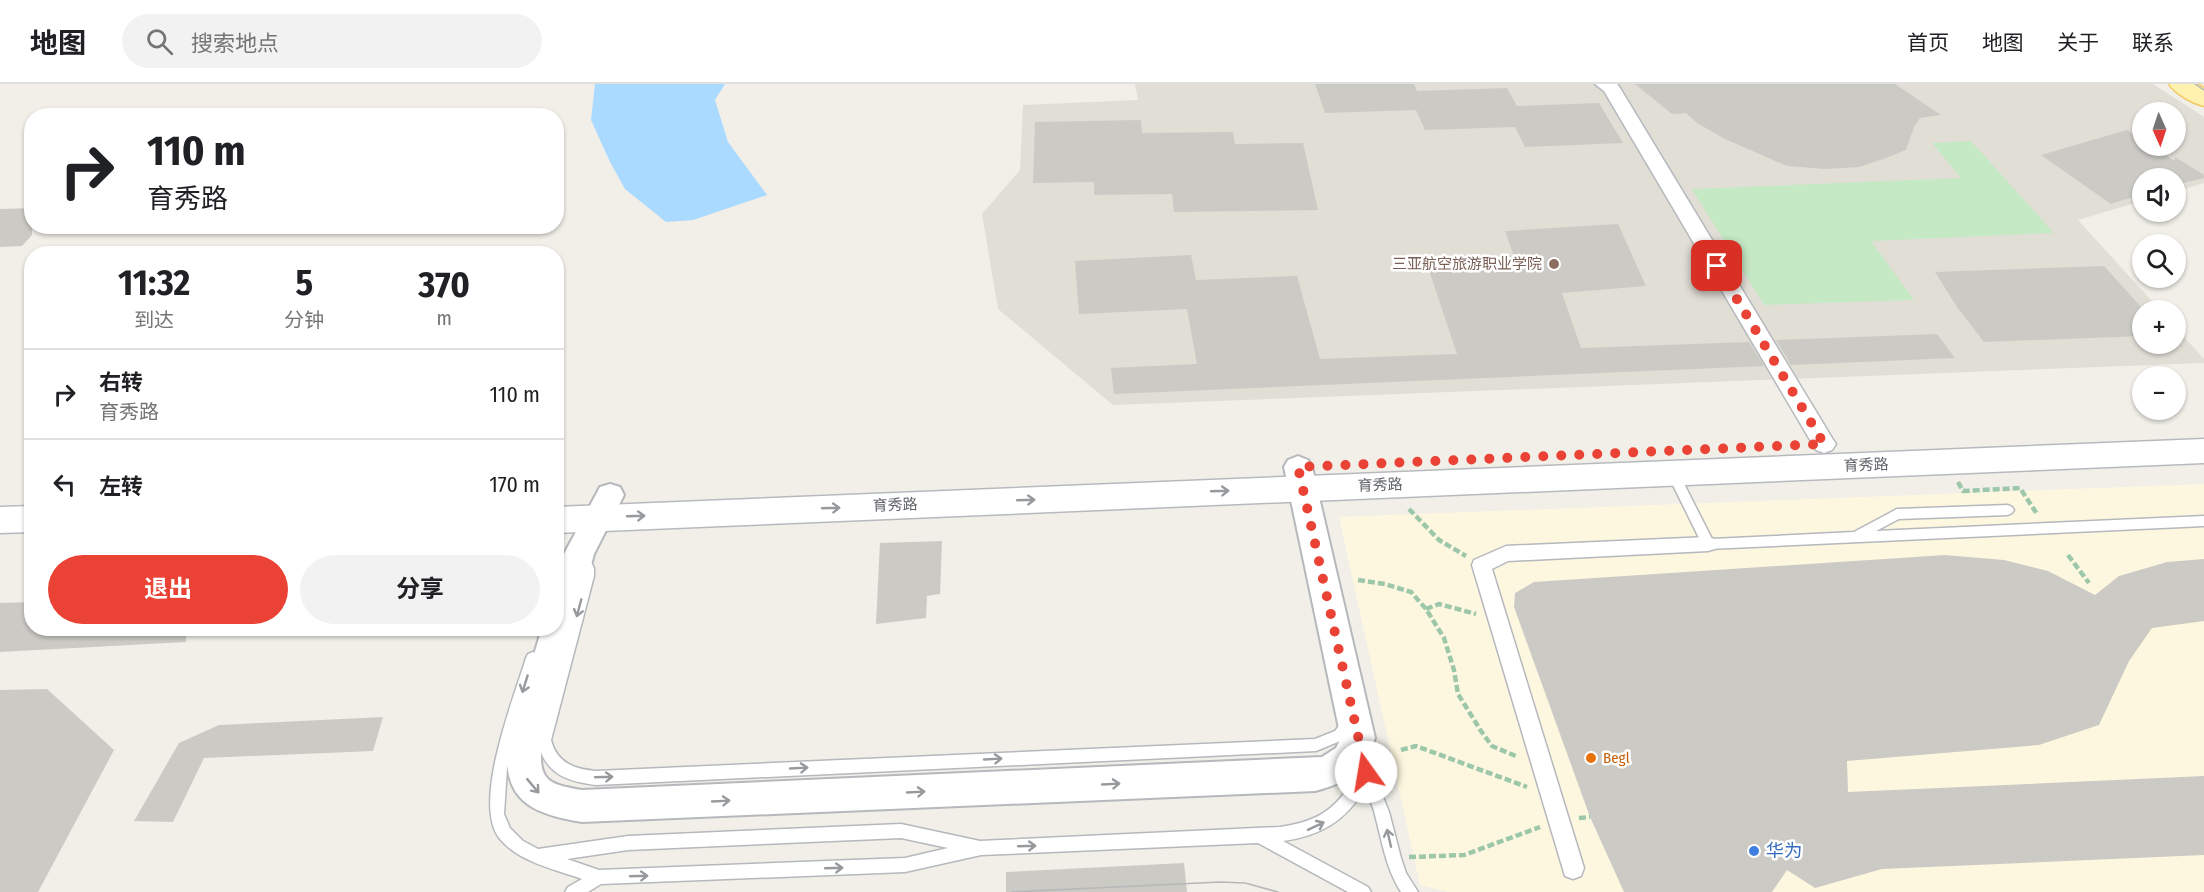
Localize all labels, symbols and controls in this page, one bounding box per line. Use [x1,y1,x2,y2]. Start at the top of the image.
search box [122,14,542,68]
icon: search [143,25,176,58]
text: 地图 [30,27,86,60]
text: 搜索地点 [191,30,279,57]
text: 首页 [1907,30,1949,56]
text: 地图 [1982,30,2024,56]
text: 关于 [2057,30,2099,56]
text: 联系 [2132,30,2174,56]
north arrow [2132,102,2186,156]
map controls [2132,102,2186,420]
text: 110 m [147,126,246,176]
icon: right [48,132,126,210]
button: sound [2132,168,2186,222]
text: 育秀路 [147,183,228,215]
button: search [2132,234,2186,288]
pin [1691,240,1742,291]
icon: arrive [1700,249,1733,282]
place label: 三亚航空旅游职业学院 [1392,255,1542,273]
marker: 三亚航空旅游职业学院 [1547,257,1561,271]
text: 11:32 [118,261,190,305]
text: 5 [295,261,313,305]
text: 370 [418,263,470,307]
button: + [2132,300,2186,354]
text: m [436,306,452,330]
text: 到达 [134,308,174,332]
text: 分钟 [284,308,324,332]
button: − [2132,366,2186,420]
text: 右转 [99,369,143,396]
icon: right [48,378,81,411]
text: 110 m [490,381,540,408]
text: 育秀路 [99,400,159,424]
street label: 育秀路 [1843,455,1889,475]
icon: left [48,468,81,501]
text: 170 m [489,471,540,498]
text: 左转 [99,473,143,500]
street label: 育秀路 [1357,475,1403,495]
one-way arrow [1210,486,1230,497]
one-way arrow [1015,494,1035,505]
street label: 育秀路 [872,495,918,515]
one-way arrow [820,503,840,514]
one-way arrow [625,511,645,522]
button: 退出 [48,555,288,624]
button: 分享 [300,555,540,624]
one-way arrow [573,598,584,617]
one-way arrow [519,674,530,693]
position arrow [1334,740,1398,804]
place label: Begl [1603,749,1630,767]
marker: Begl [1584,751,1598,765]
one-way arrow [983,754,1003,765]
one-way arrow [788,763,808,774]
one-way arrow [593,771,613,783]
one-way arrow [526,778,539,794]
one-way arrow [1100,778,1120,789]
one-way arrow [906,787,926,798]
one-way arrow [711,795,731,806]
one-way arrow [1307,820,1325,831]
one-way arrow [1382,829,1394,848]
place label: 华为 [1766,840,1802,862]
one-way arrow [1017,841,1037,852]
marker: 华为 [1747,844,1761,858]
one-way arrow [823,862,843,874]
one-way arrow [629,871,649,882]

